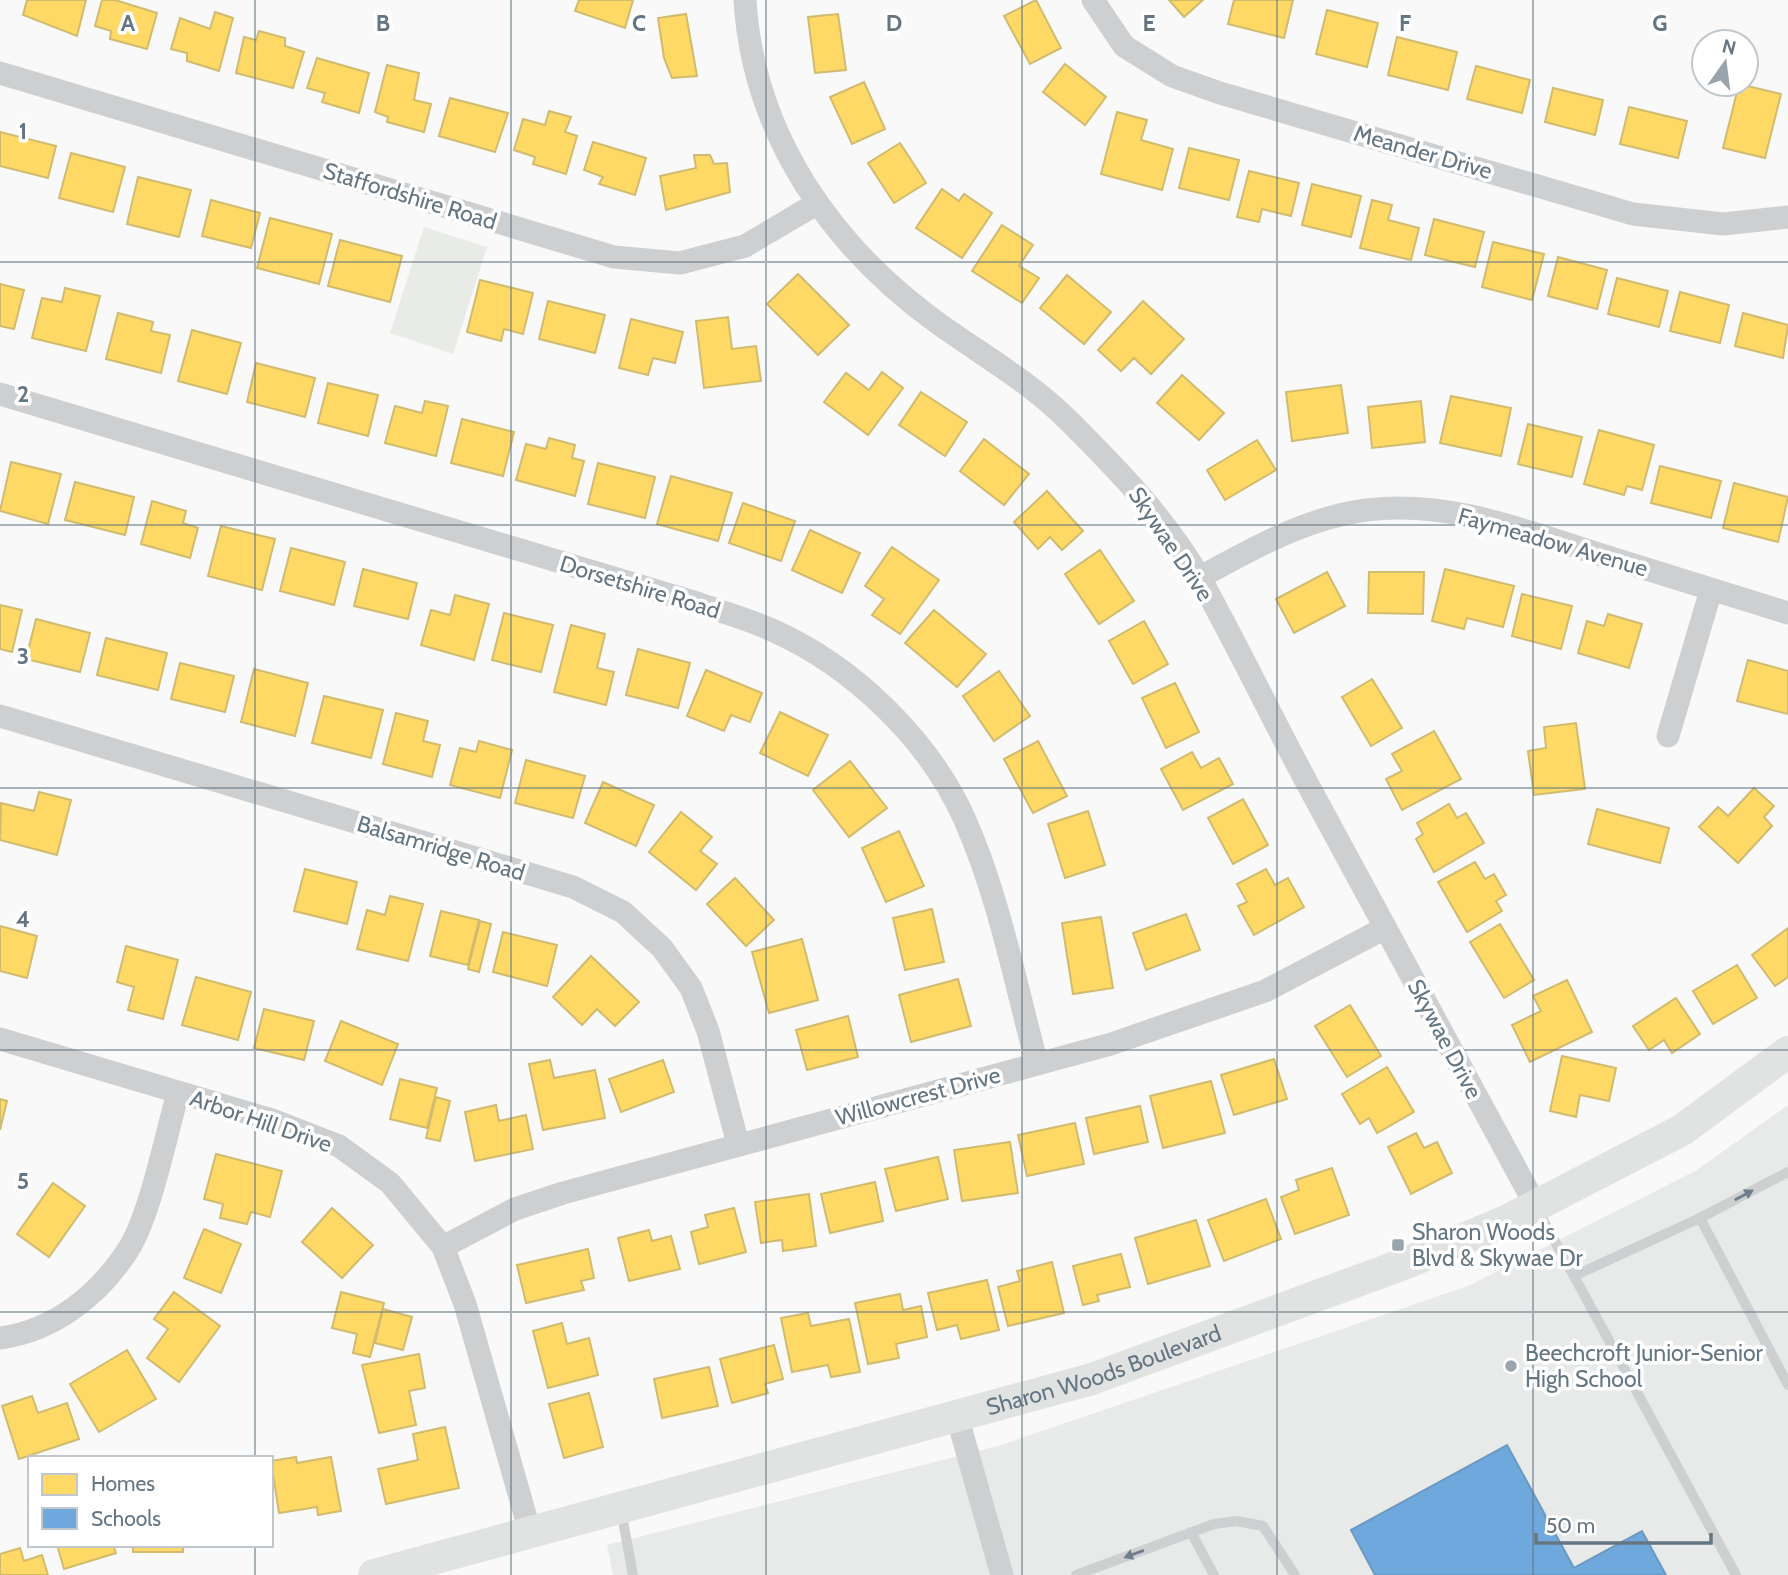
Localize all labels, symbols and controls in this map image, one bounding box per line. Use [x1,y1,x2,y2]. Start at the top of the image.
text: A [121,9,136,37]
text: B [376,9,390,37]
text: C [632,9,646,37]
text: D [886,9,902,37]
text: E [1142,9,1156,37]
text: F [1399,9,1411,37]
text: G [1652,9,1668,37]
north arrow [1690,28,1760,98]
text: N [1720,34,1738,60]
text: 1 [19,117,27,145]
street label: Meander Drive [1351,119,1496,185]
street label: Staffordshire Road [320,156,500,236]
text: 2 [17,380,29,408]
street label: Skywae Drive [1123,482,1219,606]
street label: Faymeadow Avenue [1455,502,1651,583]
street label: Dorsetshire Road [556,549,724,625]
text: 3 [17,642,29,670]
street label: Balsamridge Road [354,809,528,887]
text: 4 [16,905,30,933]
street label: Skywae Drive [1402,974,1488,1104]
street label: Willowcrest Drive [832,1060,1004,1131]
street label: Arbor Hill Drive [187,1084,336,1158]
text: 5 [17,1167,29,1195]
one-way arrow [1734,1189,1754,1200]
place label: Sharon Woods Blvd & Skywae Dr [1412,1218,1583,1272]
marker: Sharon Woods Blvd & Skywae Dr [1390,1237,1406,1253]
street label: Sharon Woods Boulevard [983,1319,1225,1421]
place label: Beechcroft Junior-Senior High School [1525,1339,1764,1393]
marker: Beechcroft Junior-Senior High School [1503,1358,1519,1374]
legend [28,1456,273,1547]
text: Homes [91,1471,155,1496]
scale bar [1536,1502,1711,1546]
text: Schools [91,1506,161,1531]
text: 50 m [1546,1513,1595,1538]
one-way arrow [1123,1548,1144,1559]

